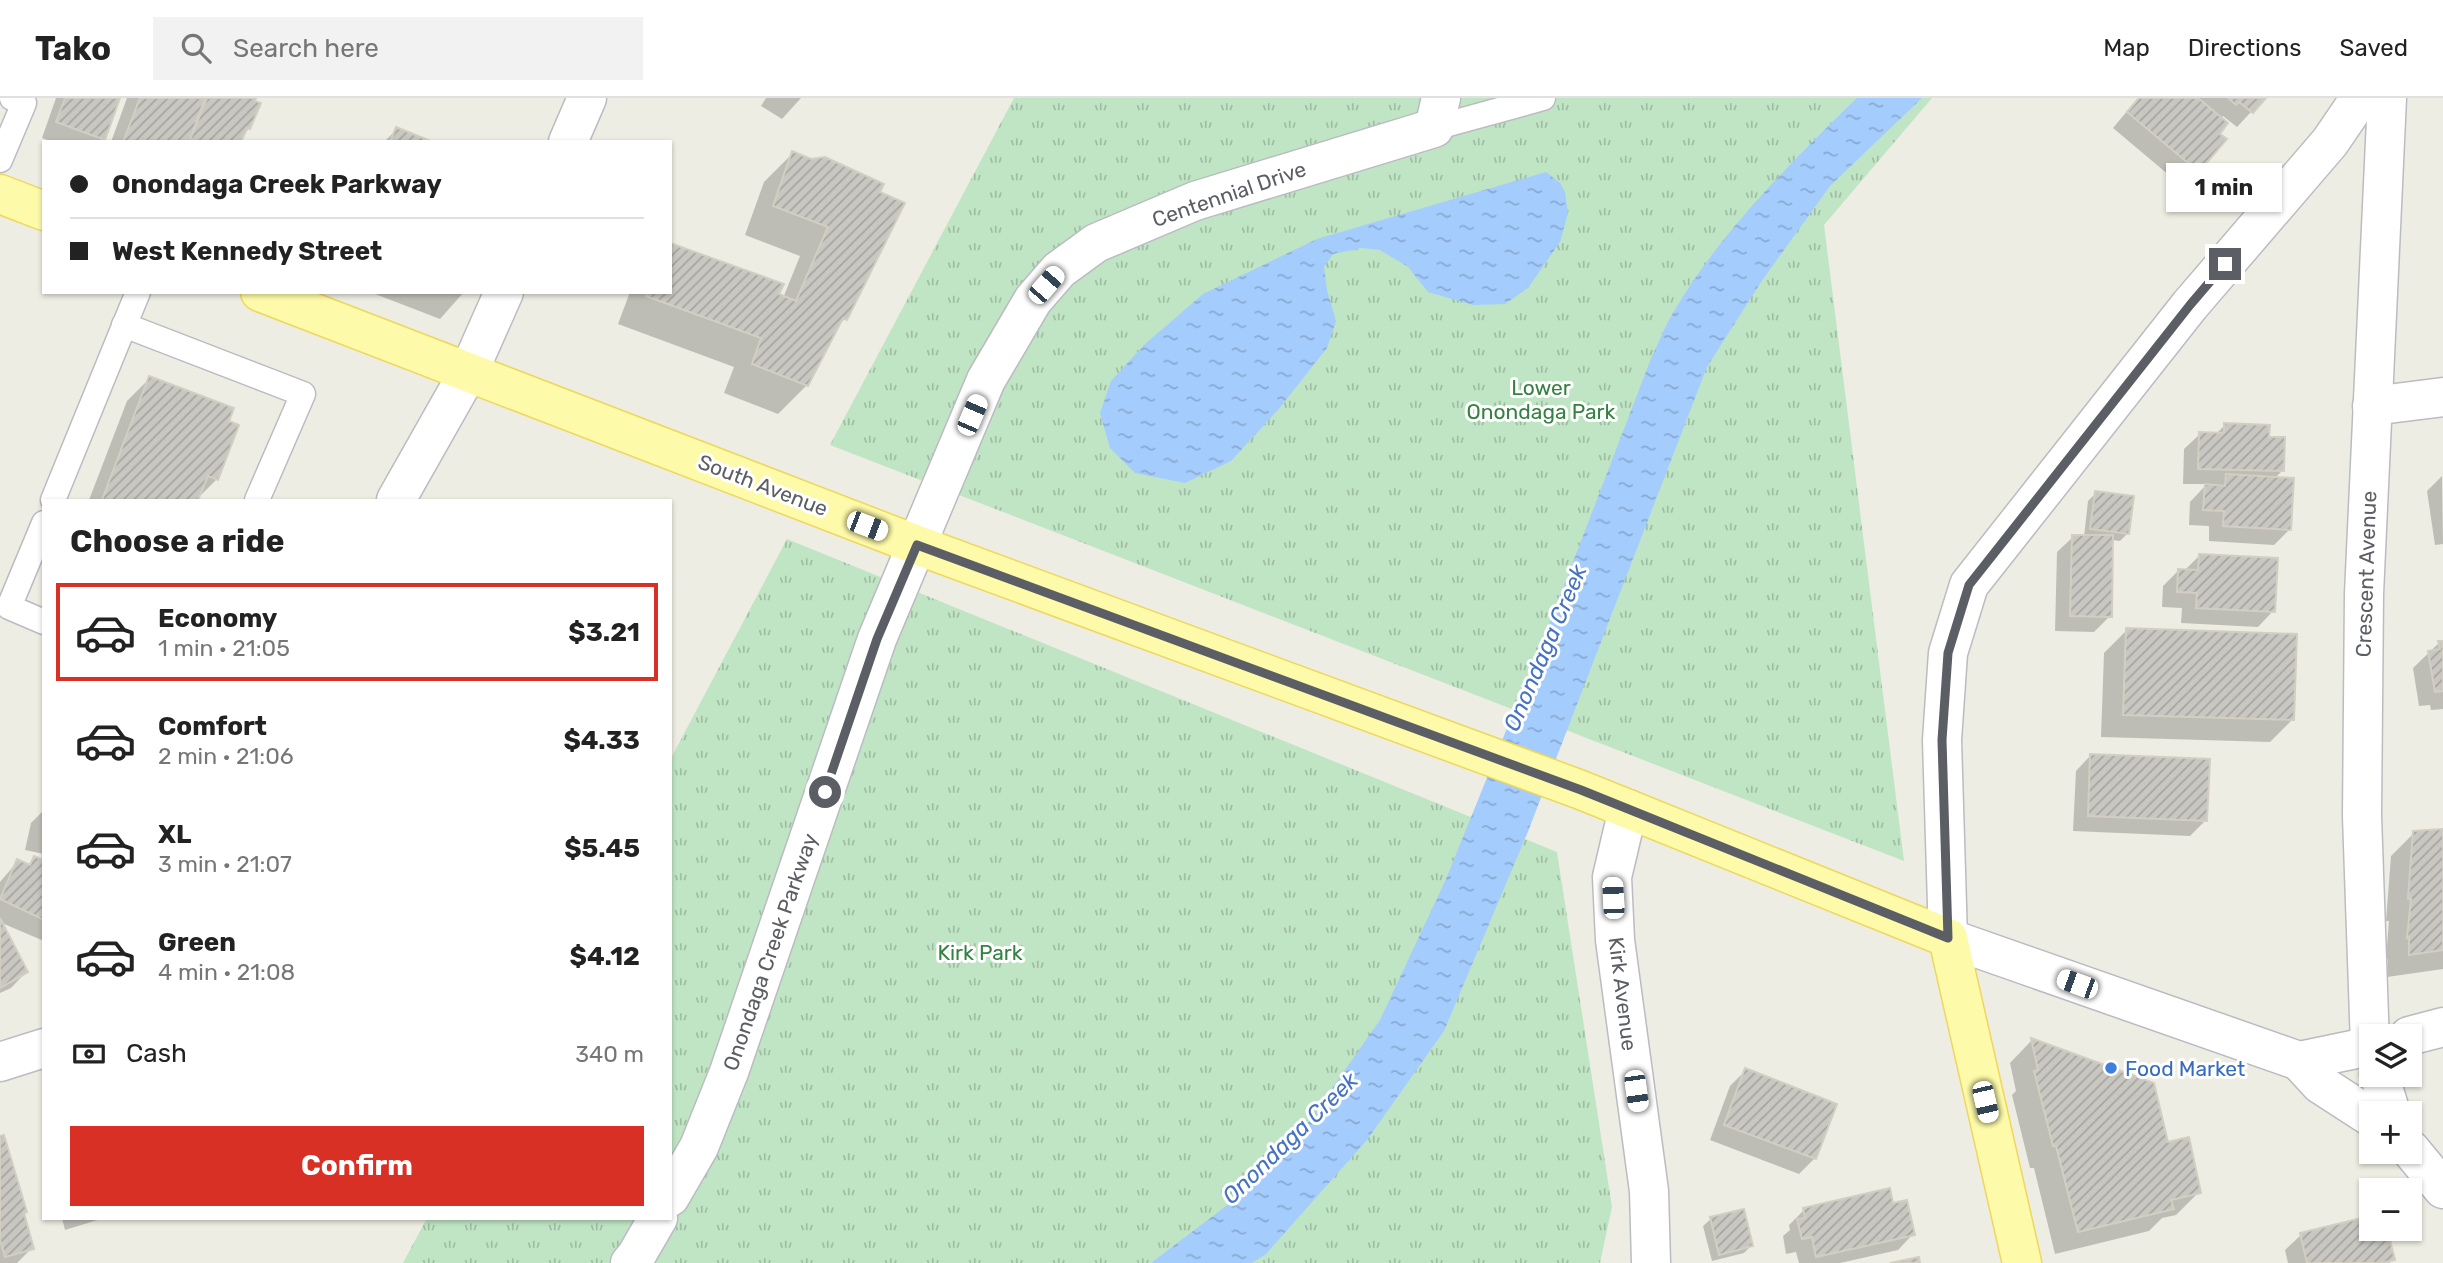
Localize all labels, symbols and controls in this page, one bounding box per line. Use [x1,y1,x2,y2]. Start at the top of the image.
search box [153,17,643,80]
text: Tako [35,29,111,68]
icon: search [177,29,215,67]
text: Search here [233,33,379,64]
text: Map [2103,34,2150,62]
text: Directions [2188,34,2301,62]
text: Saved [2339,34,2408,62]
street label: Centennial Drive [1149,156,1309,232]
callout: 1 min [2167,162,2283,212]
text: Onondaga Creek Parkway [112,169,442,200]
text: 1 min [2195,173,2253,201]
text: West Kennedy Street [112,236,382,267]
route end [2209,248,2241,280]
car [1025,262,1068,308]
park label: Lower Onondaga Park [1467,375,1616,424]
car [955,392,990,438]
street label: South Avenue [695,449,831,521]
street label: Crescent Avenue [2351,490,2381,658]
car [844,509,891,543]
text: Choose a ride [70,522,284,560]
water label: Onondaga Creek [1497,560,1593,735]
icon: car [74,601,137,664]
text: Economy [158,603,277,634]
text: $3.21 [568,617,640,648]
text: 1 min · 21:05 [158,634,290,662]
icon: car [74,709,137,772]
text: Comfort [158,711,267,742]
text: $4.33 [563,725,640,756]
text: 2 min · 21:06 [158,742,294,770]
route start [809,776,841,808]
icon: car [74,817,137,880]
text: XL [158,819,191,850]
street label: Onondaga Creek Parkway [718,830,823,1074]
text: $5.45 [564,833,640,864]
text: 3 min · 21:07 [158,850,292,878]
car [1602,876,1625,920]
icon: car [74,925,137,988]
text: Green [158,927,236,958]
street label: Kirk Avenue [1604,936,1642,1052]
park label: Kirk Park [937,940,1023,965]
text: $4.12 [570,941,640,972]
text: 4 min · 21:08 [158,958,295,986]
car [2054,967,2101,1001]
map controls [2359,1024,2422,1241]
button: layers [2359,1024,2422,1087]
icon: cash [70,1035,108,1073]
text: Cash [126,1038,187,1069]
text: 340 m [575,1040,644,1068]
place label: Food Market [2125,1056,2245,1081]
marker: Food Market [2103,1060,2119,1076]
water label: Onondaga Creek [1216,1065,1365,1210]
car [1623,1069,1650,1113]
car [1971,1079,2000,1125]
button: + [2359,1101,2422,1164]
button: Confirm [70,1126,644,1206]
button: − [2359,1178,2422,1241]

